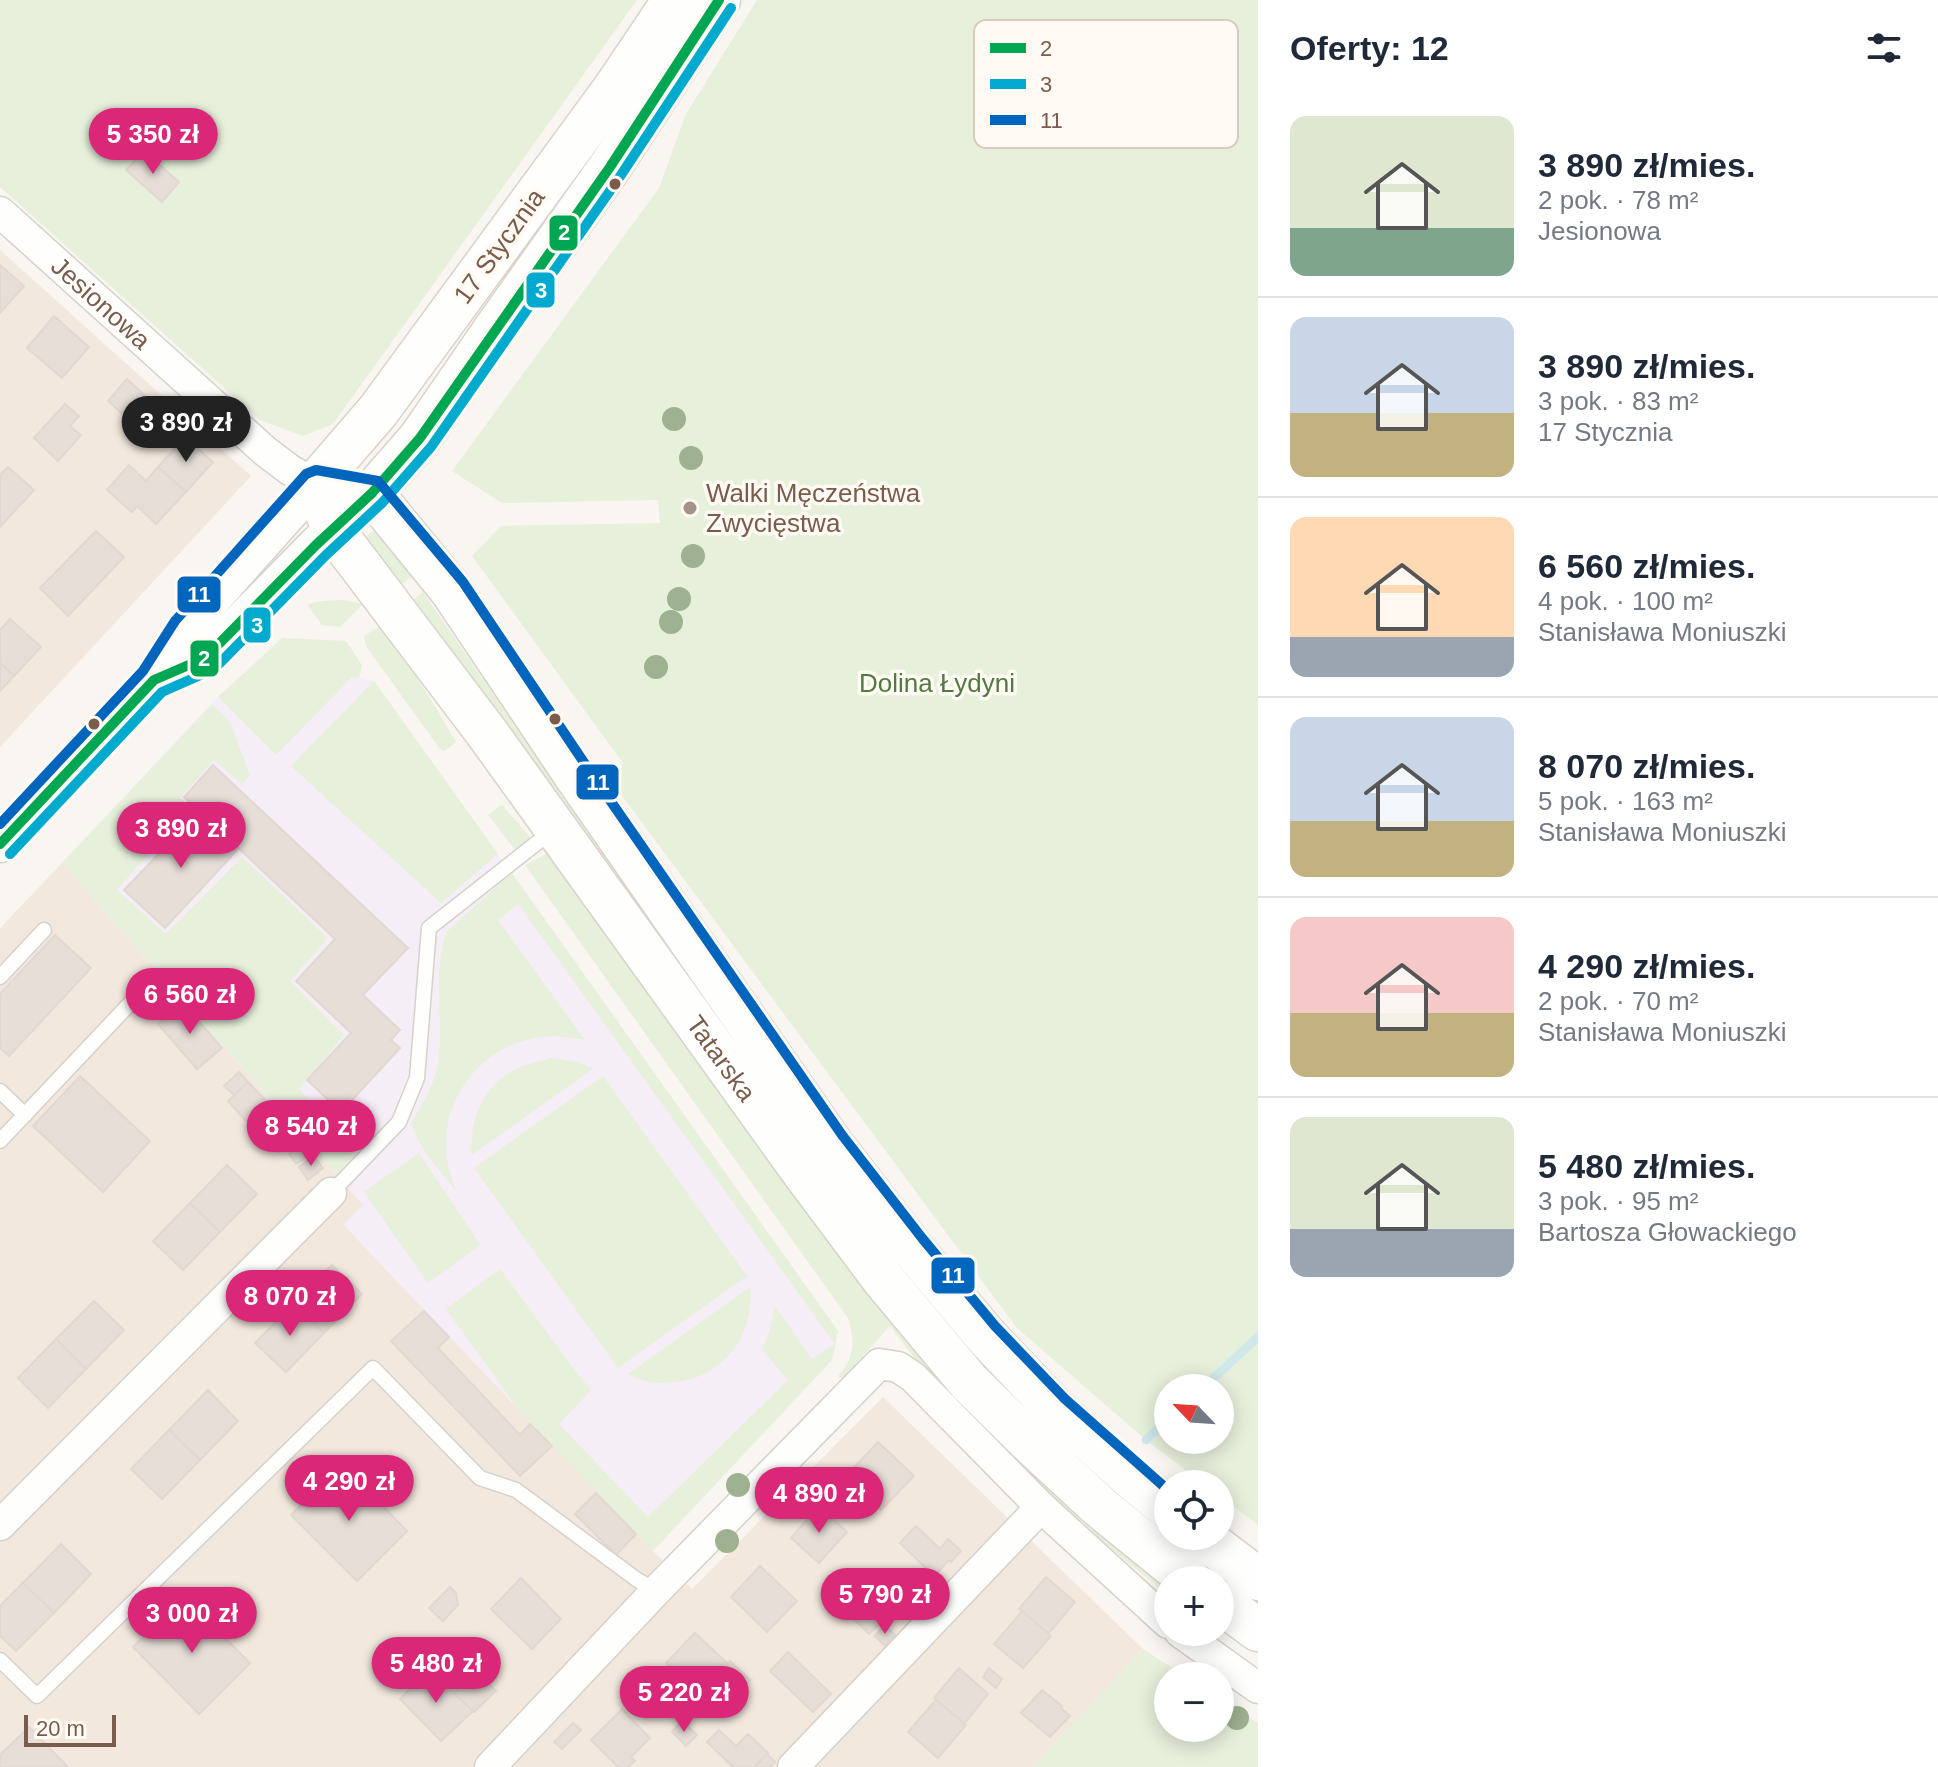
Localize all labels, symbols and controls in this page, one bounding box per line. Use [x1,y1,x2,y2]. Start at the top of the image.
legend [974,20,1238,148]
icon: filters [1862,26,1906,70]
text: Oferty: 12 [1290,29,1449,67]
text: 2 [1040,36,1052,61]
text: 3 [1040,72,1052,97]
pin: 5 350 zł [70,108,236,176]
text: 11 [1040,108,1063,133]
text: 5 350 zł [107,119,199,149]
text: 3 890 zł/mies. [1538,146,1755,184]
icon: home [1354,148,1450,244]
unlabelled marker [607,176,623,192]
street label: 17 Stycznia [447,182,551,309]
text: 2 pok. · 78 m² [1538,185,1698,215]
line badge: 2 [548,214,579,252]
text: Jesionowa [1538,216,1661,246]
text: 2 [558,220,570,245]
street label: Jesionowa [45,251,157,356]
line badge: 3 [525,271,556,309]
text: 3 [535,278,547,303]
text: 3 890 zł/mies. [1538,347,1755,385]
icon: home [1354,349,1450,445]
text: 3 pok. · 83 m² [1538,386,1698,416]
pin: 3 890 zł [103,396,269,464]
text: 3 890 zł [140,407,232,437]
text: 17 Stycznia [1538,417,1672,447]
place label: Walki Męczeństwa Zwycięstwa [706,478,921,538]
marker: Walki Męczeństwa Zwycięstwa [681,499,699,517]
text: 6 560 zł/mies. [1538,547,1755,585]
icon: home [1354,549,1450,645]
line badge: 11 [176,575,222,614]
text: 11 [187,582,211,607]
text: 4 pok. · 100 m² [1538,586,1713,616]
line badge: 3 [242,606,272,644]
text: 3 [251,613,263,638]
text: Stanisława Moniuszki [1538,617,1787,647]
line badge: 2 [189,639,220,678]
text: 2 [198,646,210,671]
park label: Dolina Łydyni [859,668,1015,698]
unlabelled marker [547,711,563,727]
unlabelled marker [86,716,102,732]
text: 8 070 zł/mies. [1538,747,1755,785]
icon: home [1354,749,1450,845]
line badge: 11 [575,763,620,801]
text: 11 [586,770,610,795]
text: 5 pok. · 163 m² [1538,786,1713,816]
pin: 3 890 zł [98,802,264,870]
text: 3 890 zł [135,813,227,843]
text: Stanisława Moniuszki [1538,817,1787,847]
text: 4 290 zł/mies. [1538,947,1755,985]
icon: home [1354,949,1450,1045]
pin: 6 560 zł [107,968,273,1036]
text: 6 560 zł [144,979,236,1009]
text: 2 pok. · 70 m² [1538,986,1698,1016]
street label: Tatarska [680,1010,762,1107]
text: Stanisława Moniuszki [1538,1017,1787,1047]
pin: 8 540 zł [228,1100,394,1168]
text: 8 540 zł [265,1111,357,1141]
text: 5 480 zł/mies. [1538,1147,1755,1185]
icon: home [1354,1149,1450,1245]
text: 3 pok. · 95 m² [1538,1186,1698,1216]
text: Bartosza Głowackiego [1538,1217,1797,1247]
line badge: 11 [930,1256,976,1295]
text: 11 [941,1263,965,1288]
pin: 8 070 zł [207,1270,373,1338]
text: 8 070 zł [244,1281,336,1311]
north arrow [1154,1374,1234,1454]
map controls [1154,1374,1234,1742]
pin: 4 290 zł [266,1455,432,1523]
text: 4 290 zł [303,1466,395,1496]
pin: 4 890 zł [736,1467,902,1535]
button: locate [1154,1470,1234,1550]
text: 4 890 zł [773,1478,865,1508]
button: + [1154,1566,1234,1646]
pin: 5 790 zł [802,1568,968,1636]
text: 5 790 zł [839,1579,931,1609]
pin: 3 000 zł [109,1587,275,1655]
text: 3 000 zł [146,1598,238,1628]
pin: 5 480 zł [353,1637,519,1705]
text: 5 480 zł [390,1648,482,1678]
button: − [1154,1662,1234,1742]
pin: 5 220 zł [601,1666,767,1734]
text: 5 220 zł [638,1677,730,1707]
scale bar [24,1711,116,1747]
text: 20 m [36,1716,85,1741]

